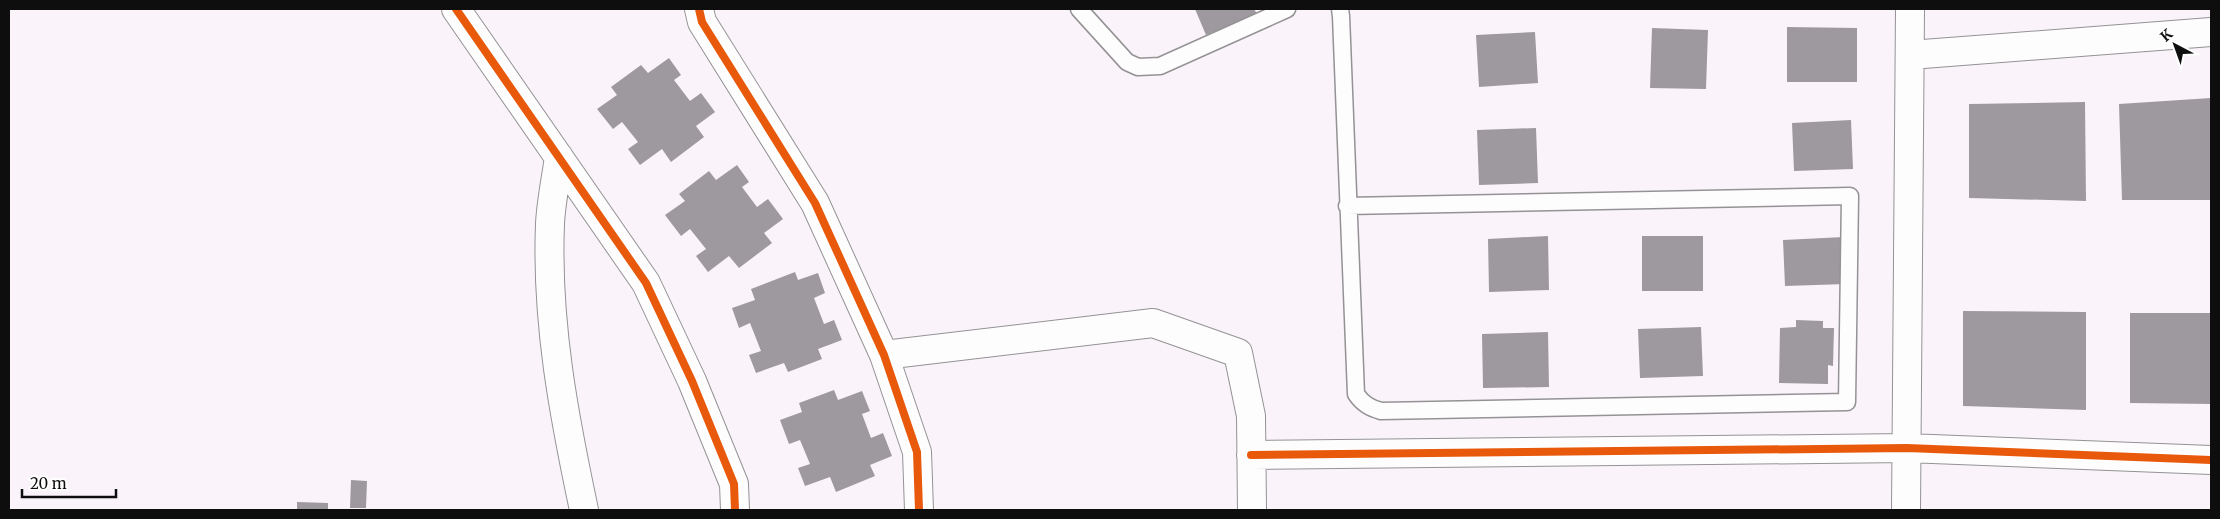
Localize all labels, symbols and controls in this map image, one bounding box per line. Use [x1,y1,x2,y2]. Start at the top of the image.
north arrow [2150,20,2200,70]
text: K [2157,25,2177,45]
scale bar [22,466,116,498]
text: 20 m [30,474,67,493]

